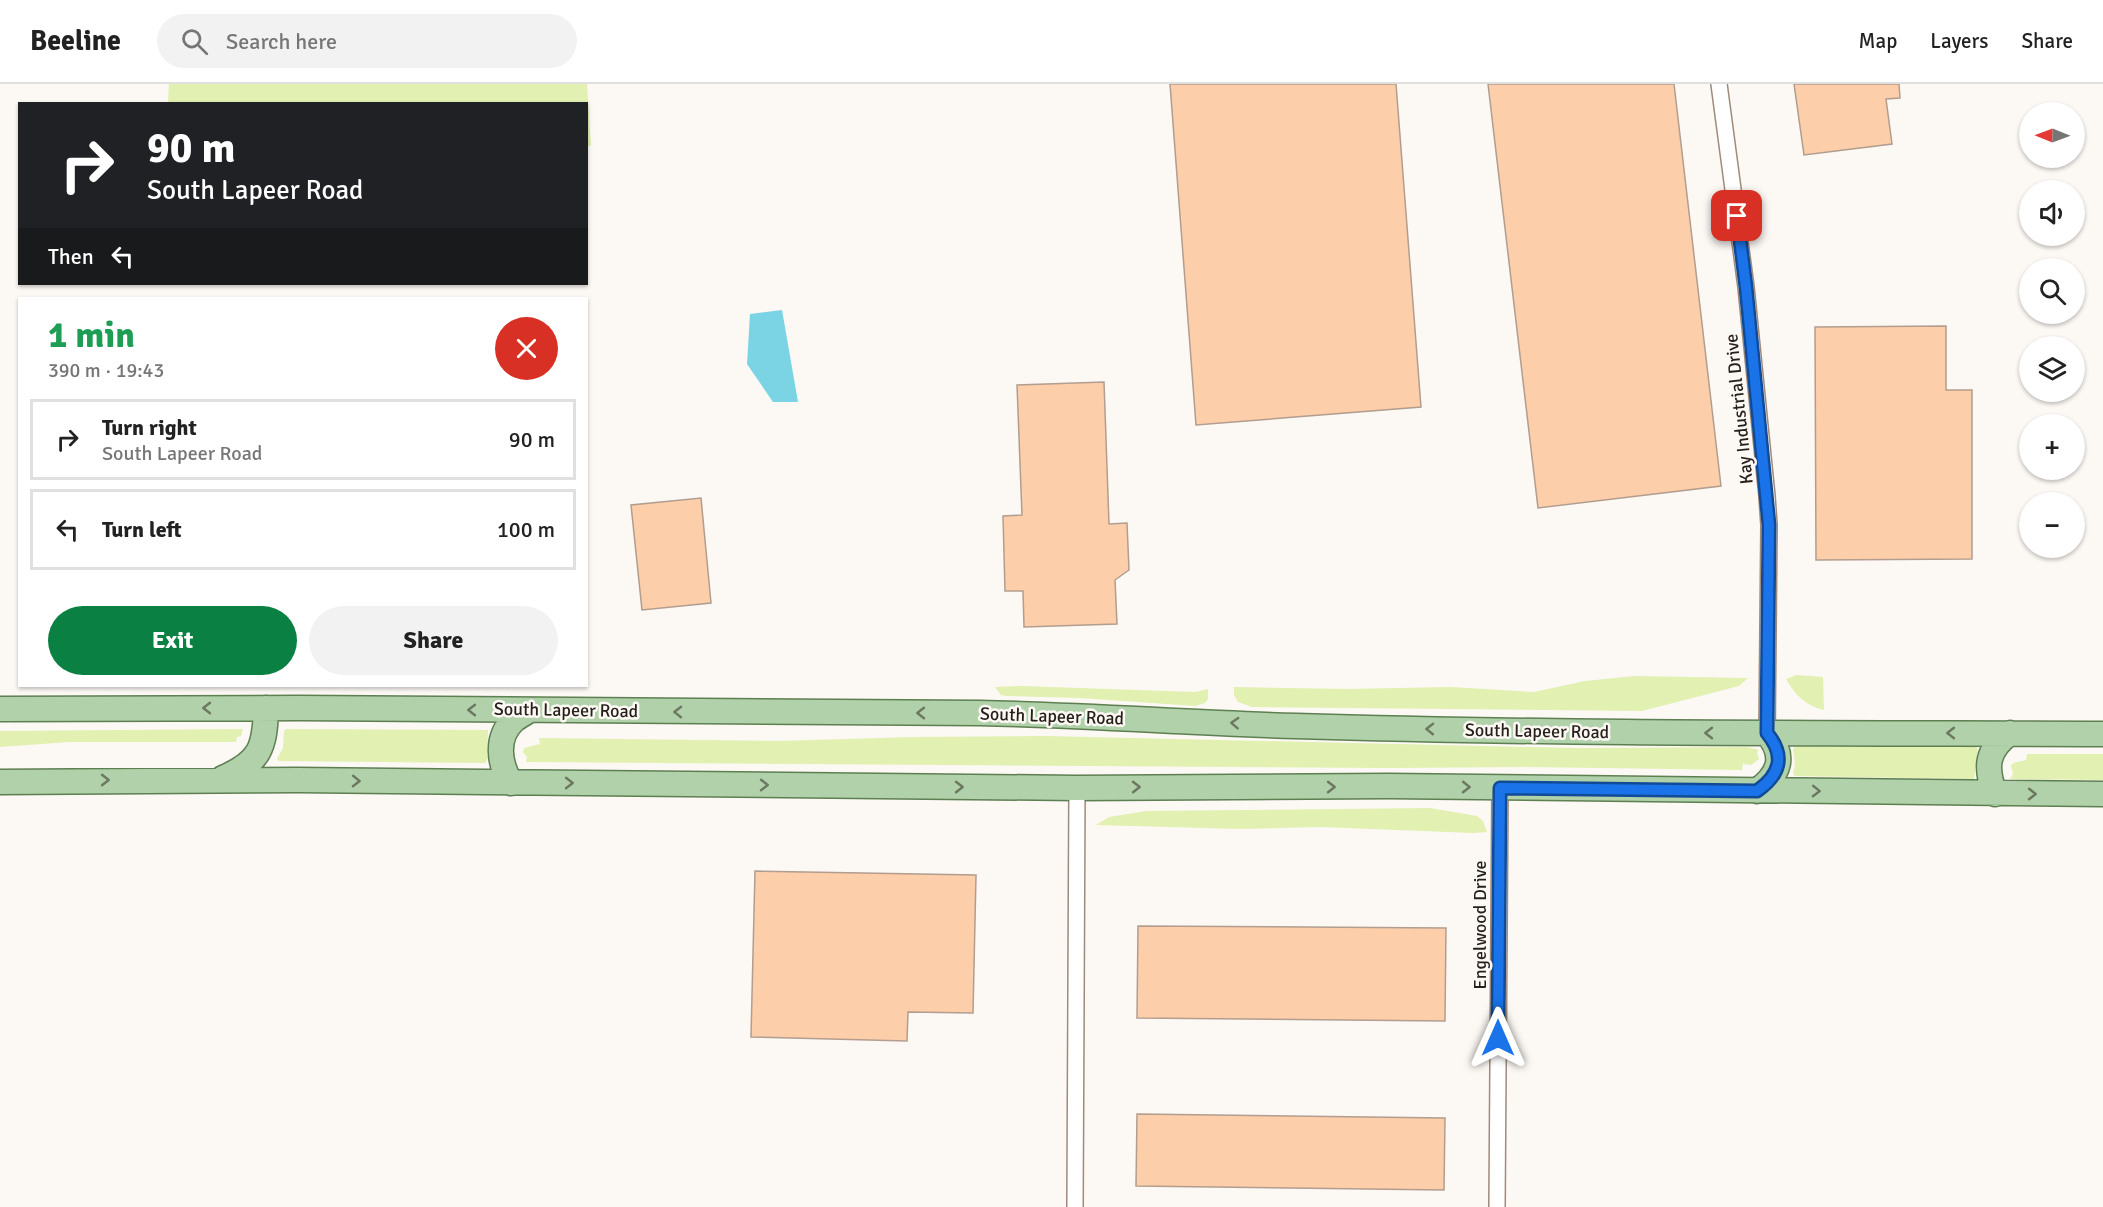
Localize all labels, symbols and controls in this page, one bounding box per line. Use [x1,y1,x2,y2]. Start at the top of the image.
search box [157,14,577,68]
text: Beeline [30,24,121,58]
icon: search [178,25,211,58]
text: Search here [226,28,337,55]
text: Map [1859,28,1897,54]
text: Layers [1930,28,1988,54]
text: Share [2021,28,2073,54]
north arrow [2019,102,2085,168]
map controls [2019,102,2085,558]
text: 90 m [147,123,236,174]
icon: right [48,126,126,204]
text: South Lapeer Road [147,174,363,207]
button: sound [2019,180,2085,246]
pin [1711,190,1762,241]
icon: arrive [1720,199,1753,232]
icon: left [106,240,139,273]
text: Then [48,243,94,270]
button: search [2019,258,2085,324]
text: 1 min [48,313,135,358]
button: close [495,317,558,380]
street label: Kay Industrial Drive [1720,333,1758,485]
button: layers [2019,336,2085,402]
text: 390 m · 19:43 [48,358,164,383]
text: Turn right [102,414,197,441]
button: + [2019,414,2085,480]
icon: right [51,423,84,456]
text: 90 m [509,426,555,453]
text: South Lapeer Road [102,441,262,466]
button: − [2019,492,2085,558]
icon: left [51,513,84,546]
text: Turn left [102,516,182,543]
text: 100 m [497,516,555,543]
button: Exit [48,606,297,675]
button: Share [309,606,558,675]
street label: South Lapeer Road [494,698,638,722]
one-way arrow [203,702,212,714]
street label: South Lapeer Road [980,702,1124,730]
one-way arrow [467,704,476,716]
one-way arrow [674,705,683,718]
one-way arrow [917,707,926,719]
one-way arrow [1231,717,1240,730]
street label: South Lapeer Road [1465,719,1609,743]
one-way arrow [1426,723,1435,735]
one-way arrow [1704,727,1713,739]
one-way arrow [1947,727,1956,739]
one-way arrow [100,774,109,786]
one-way arrow [352,774,361,787]
one-way arrow [565,777,574,789]
one-way arrow [760,779,769,791]
one-way arrow [1326,780,1335,793]
one-way arrow [955,781,964,793]
one-way arrow [1131,781,1140,793]
one-way arrow [1461,781,1470,793]
one-way arrow [1811,785,1820,798]
one-way arrow [2027,788,2036,800]
street label: Engelwood Drive [1469,861,1491,989]
position arrow [1466,1006,1530,1070]

